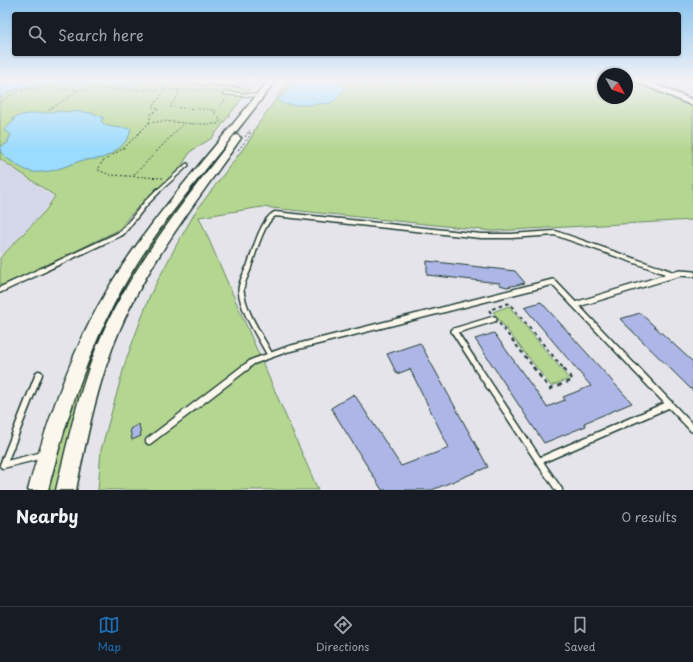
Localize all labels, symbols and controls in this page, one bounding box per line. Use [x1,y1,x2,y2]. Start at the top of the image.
search box [12,12,681,56]
icon: search [26,23,48,45]
text: Search here [58,23,144,46]
north arrow [597,68,633,104]
text: Nearby [16,503,78,529]
text: 0 results [622,507,677,526]
tab: Map [97,614,121,655]
tab: Directions [316,614,369,655]
tab: Saved [564,614,596,655]

